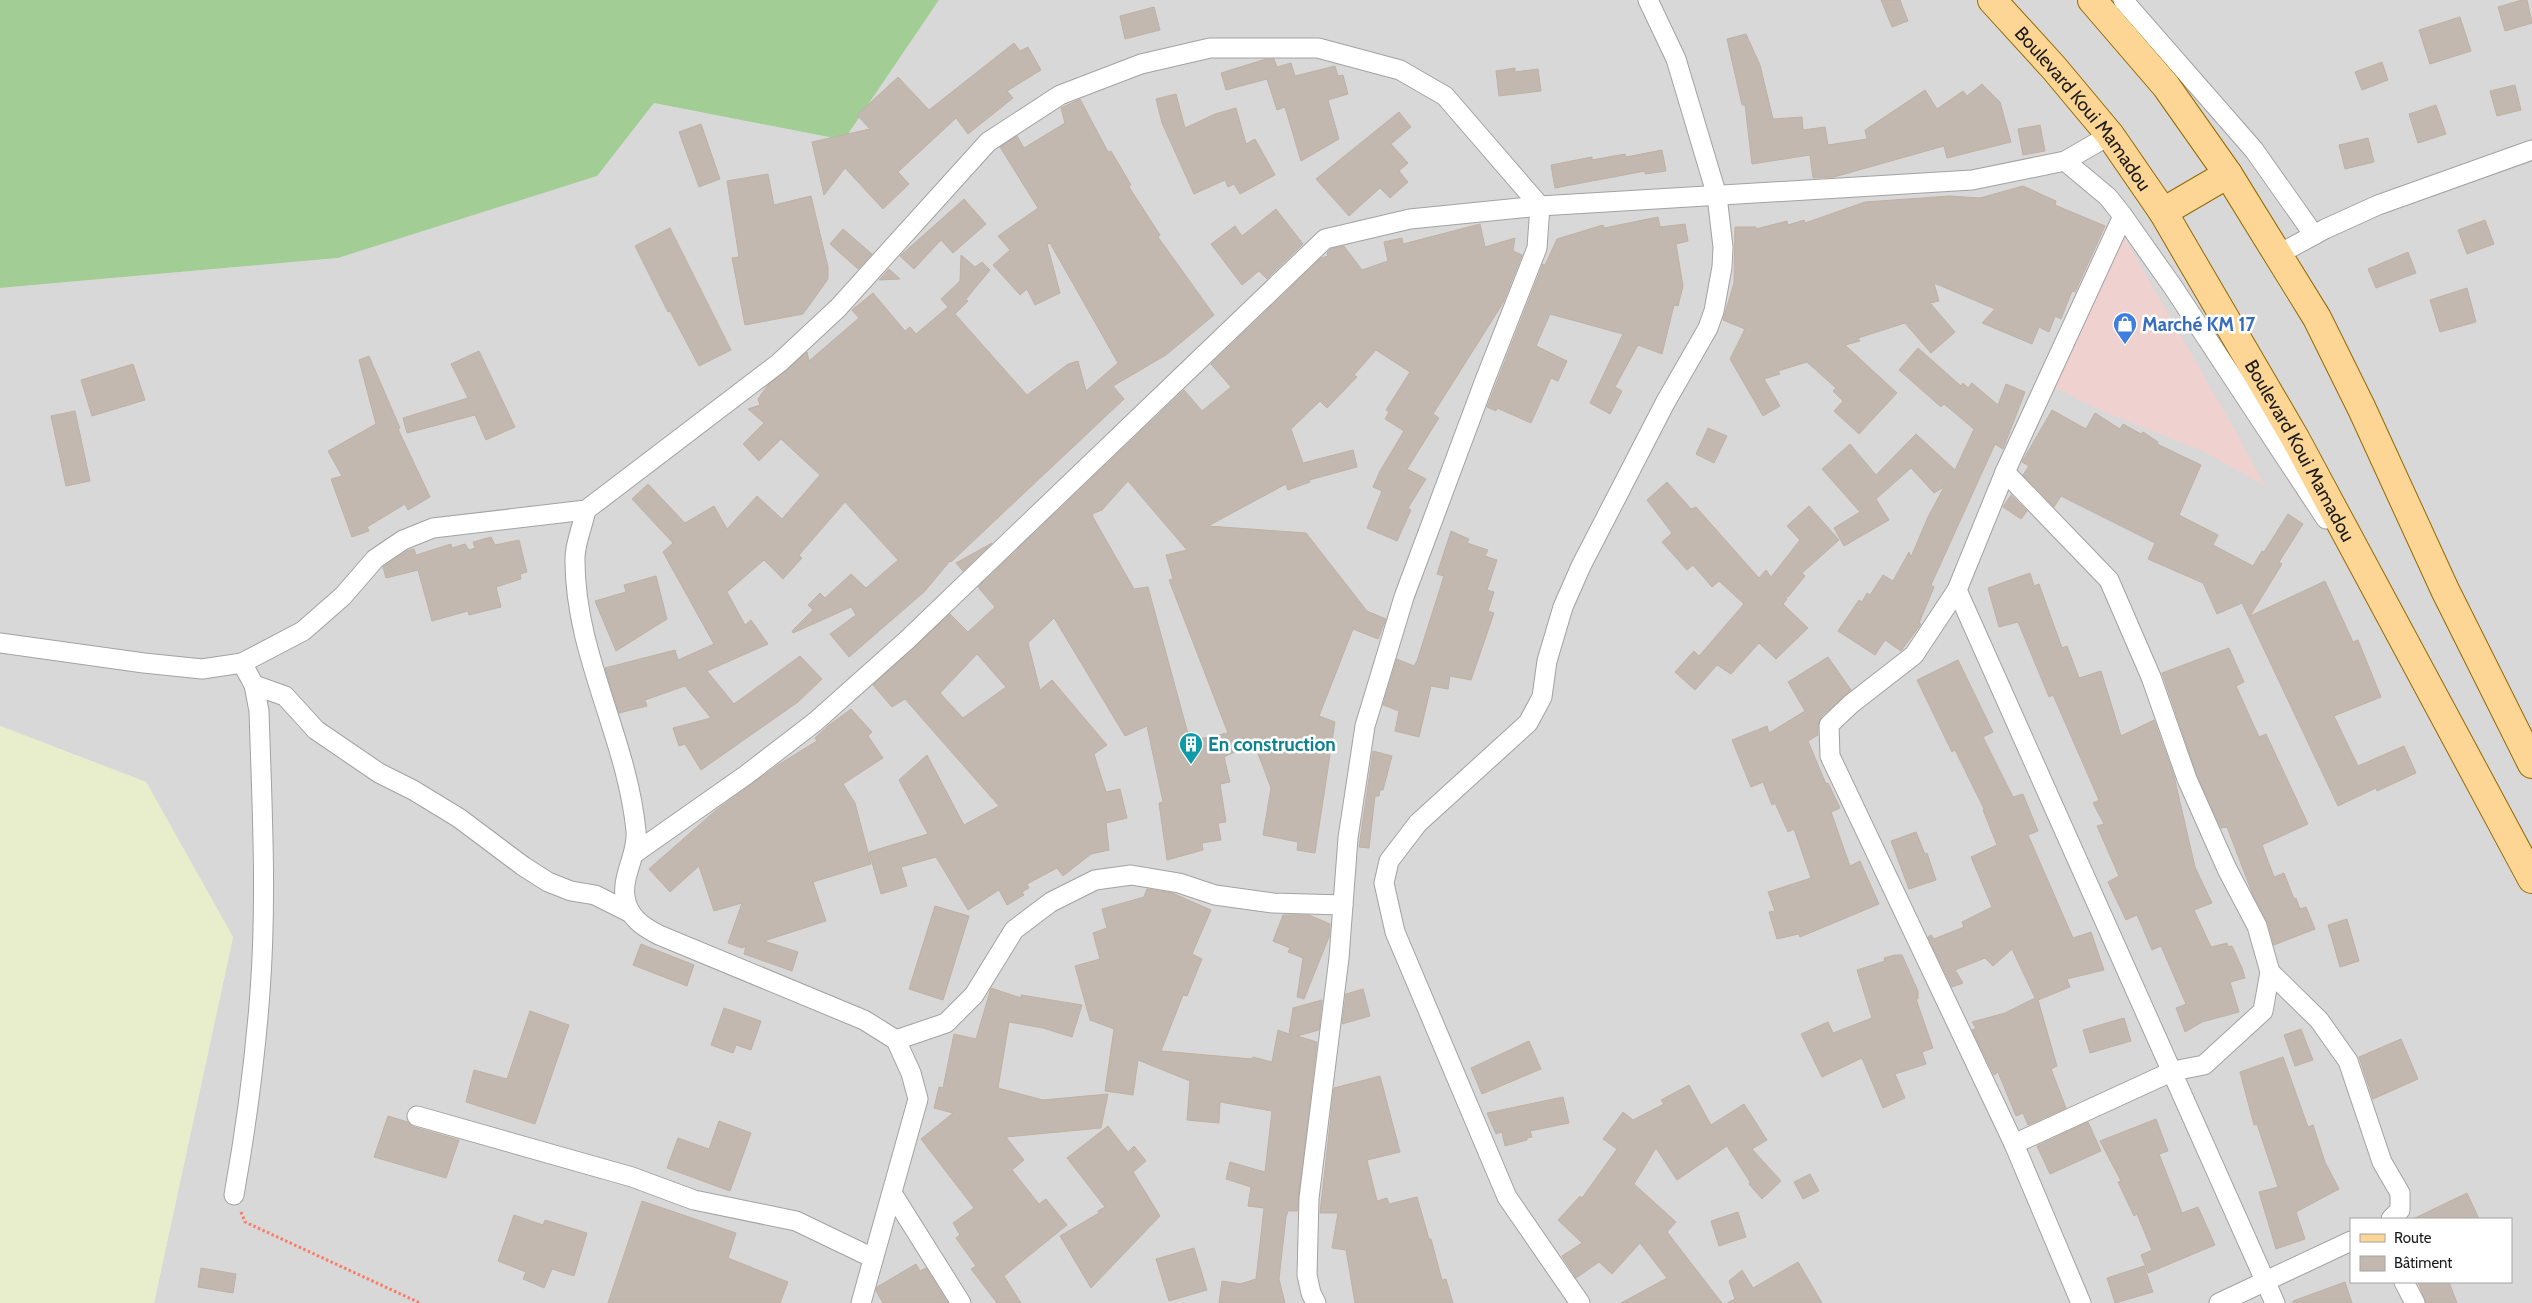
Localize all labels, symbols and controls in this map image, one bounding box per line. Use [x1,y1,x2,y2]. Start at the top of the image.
street label: Boulevard Koui Mamadou [2010,22,2156,195]
shop icon: Marché KM 17 [2112,311,2138,345]
place label: Marché KM 17 [2142,313,2255,336]
street label: Boulevard Koui Mamadou [2240,356,2360,546]
building icon: En construction [1178,731,1204,765]
place label: En construction [1208,733,1336,756]
legend [2350,1218,2512,1283]
text: Route [2394,1229,2432,1247]
text: Bâtiment [2394,1254,2452,1272]

